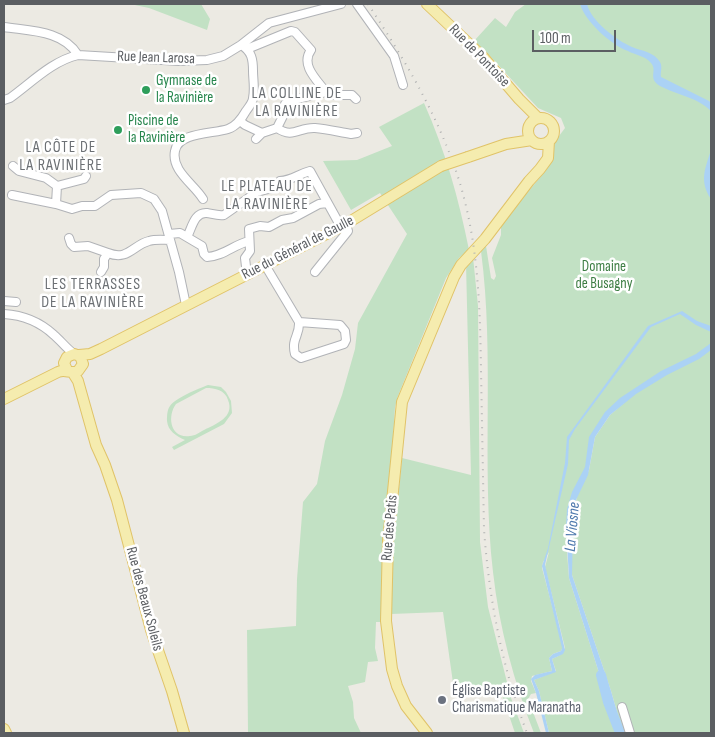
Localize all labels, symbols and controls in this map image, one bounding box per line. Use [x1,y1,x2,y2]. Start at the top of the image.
scale bar [535,20,619,52]
street label: Rue de Pontoise [445,21,513,91]
text: 100 m [540,29,571,48]
street label: Rue Jean Larosa [117,48,195,68]
place label: Gymnase de la Ravinière [156,72,217,107]
marker: Gymnase de la Ravinière [140,84,152,96]
district label: LA COLLINE DE LA RAVINIÈRE [250,84,344,122]
place label: Piscine de la Ravinière [128,112,185,147]
marker: Piscine de la Ravinière [112,124,124,136]
district label: LA CÔTE DE LA RAVINIÈRE [18,138,104,176]
district label: LE PLATEAU DE LA RAVINIÈRE [220,177,314,215]
street label: Rue du Général de Gaulle [239,212,357,284]
park label: Domaine de Busagny [576,258,632,293]
district label: LES TERRASSES DE LA RAVINIÈRE [39,275,147,313]
street label: Rue des Patis [378,494,402,562]
water label: La Viosne [561,501,585,553]
street label: Rue des Beaux Soleils [121,545,167,653]
place label: Église Baptiste Charismatique Maranatha [452,682,581,717]
marker: Église Baptiste Charismatique Maranatha [436,694,448,706]

